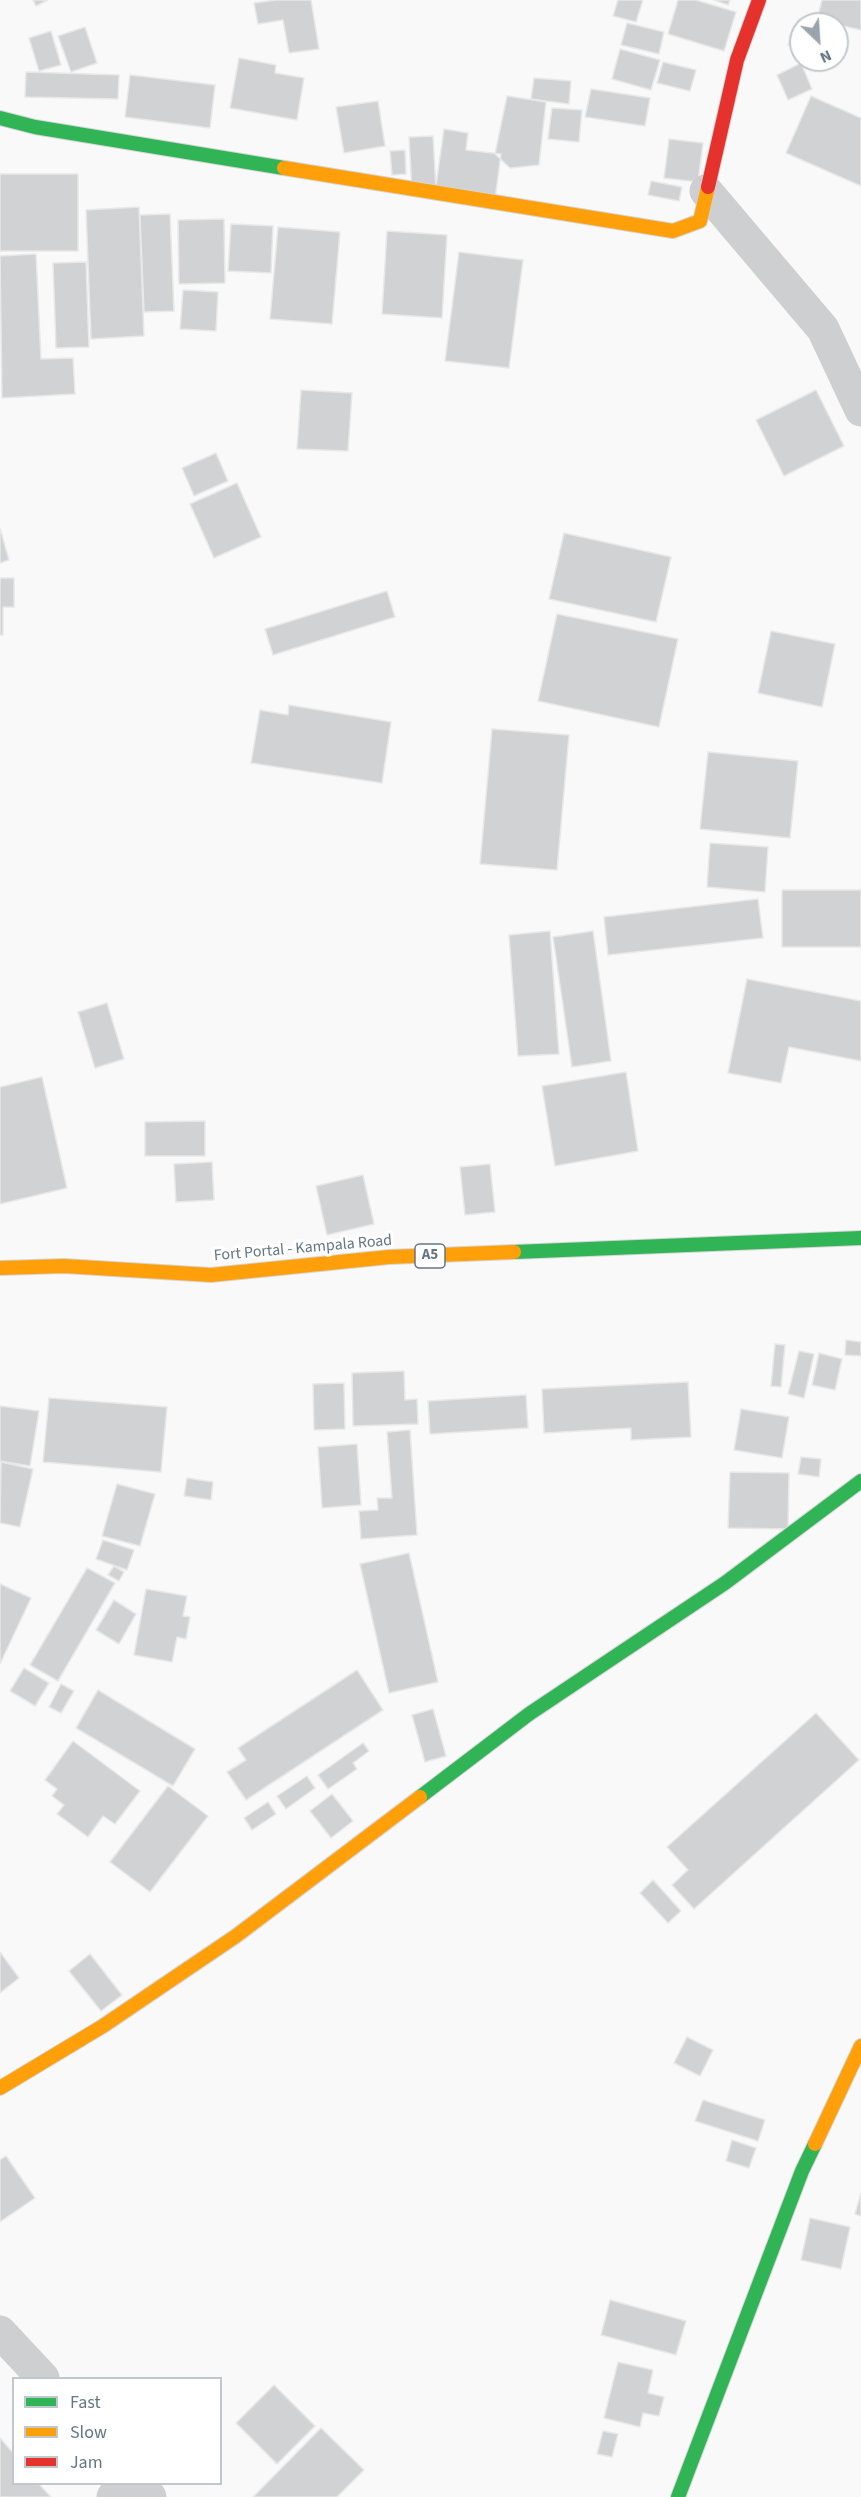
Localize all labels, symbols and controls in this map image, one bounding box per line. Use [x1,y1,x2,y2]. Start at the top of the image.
north arrow [789,12,849,72]
text: N [816,44,835,69]
street label: Fort Portal - Kampala Road [213,1232,393,1266]
road number: A5 [415,1244,445,1268]
legend [12,2377,222,2485]
text: Fast [70,2390,101,2415]
text: Slow [70,2420,107,2445]
text: Jam [70,2450,103,2475]

